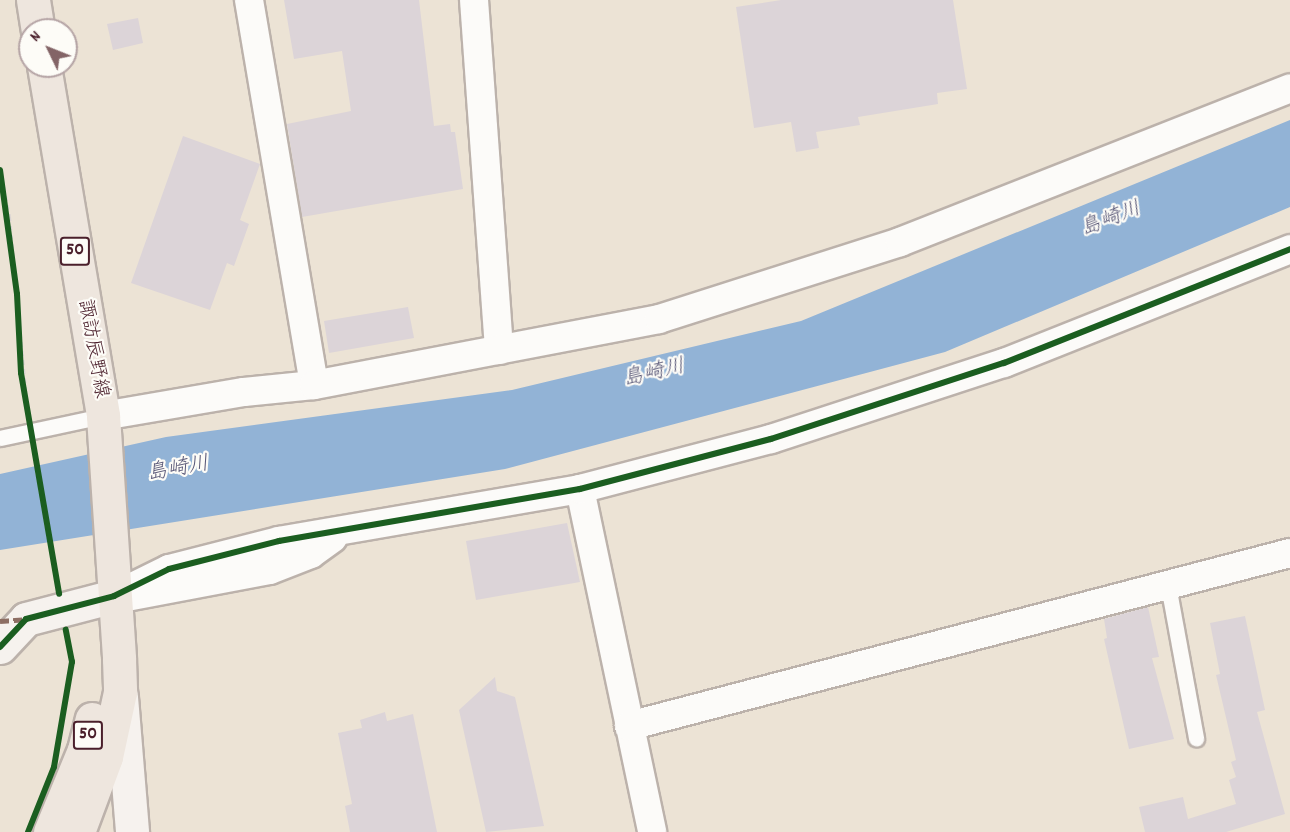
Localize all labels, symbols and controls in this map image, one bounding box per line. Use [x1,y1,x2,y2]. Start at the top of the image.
north arrow [18,18,78,78]
text: N [25,26,47,47]
water label: 島崎川 [1077,197,1145,243]
road number: 50 [58,236,92,266]
street label: 諏訪辰野線 [71,298,113,400]
water label: 島崎川 [620,355,688,393]
water label: 島崎川 [145,452,211,488]
road number: 50 [72,720,104,750]

